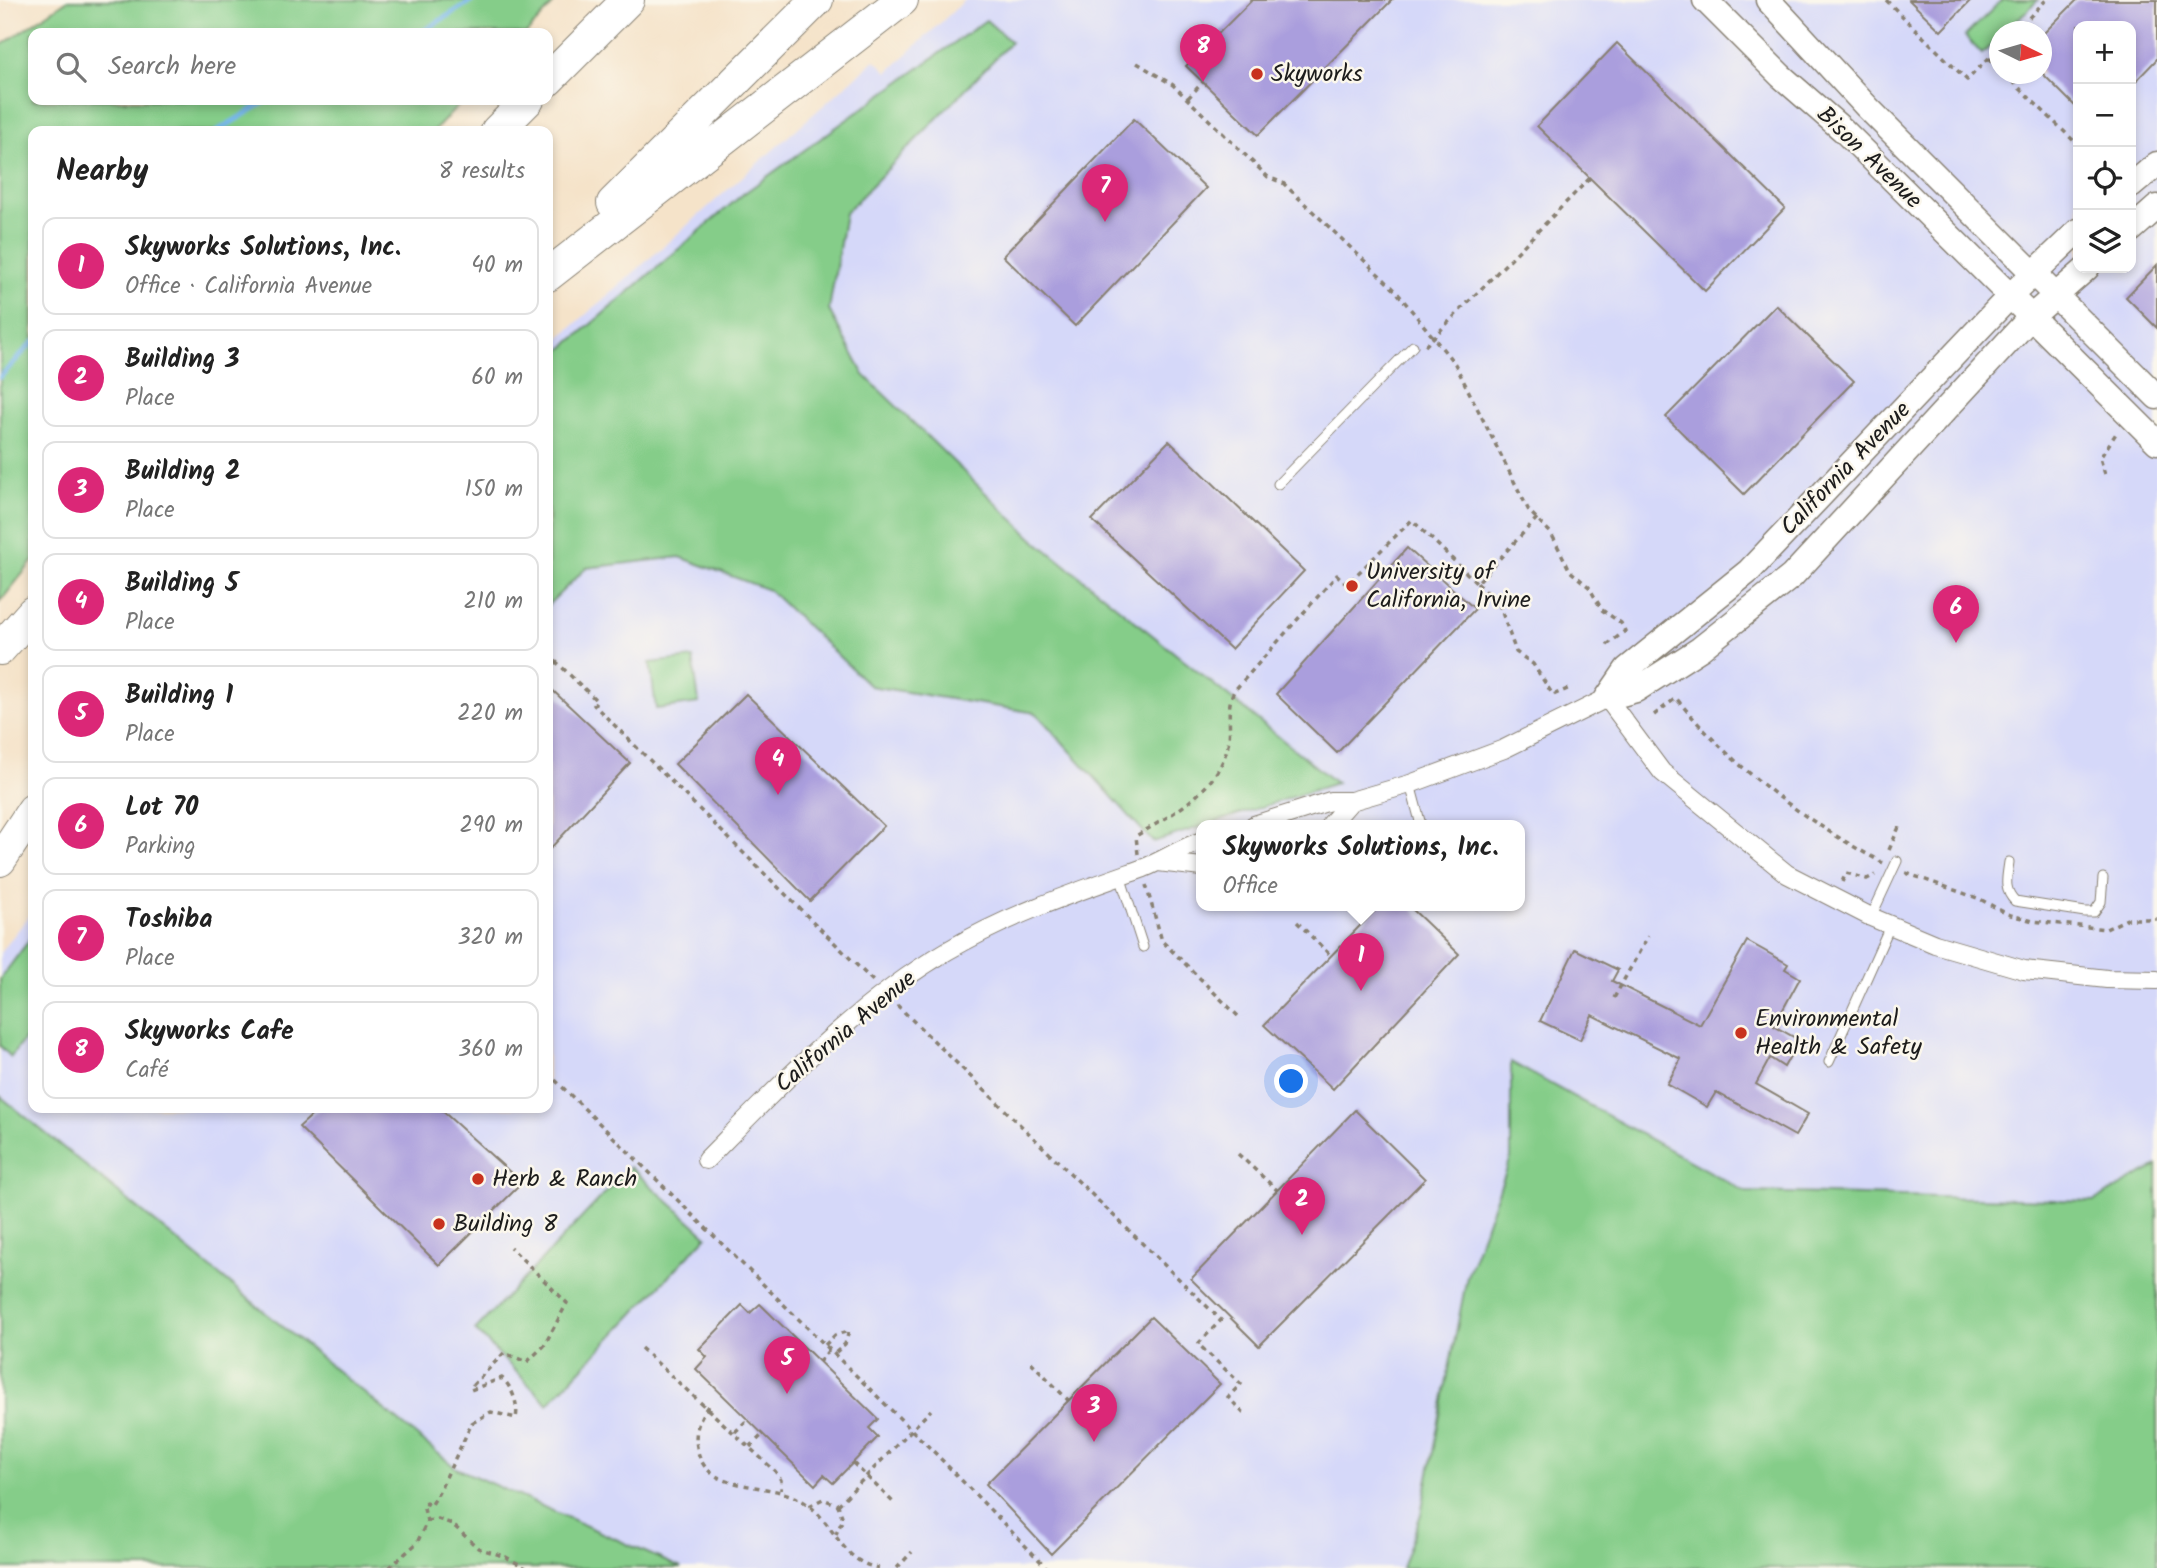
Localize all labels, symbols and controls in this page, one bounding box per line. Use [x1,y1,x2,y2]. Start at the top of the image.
north arrow [1989,21,2052,84]
map controls [2073,21,2136,273]
button: + [2073,21,2136,84]
pin: 8 [1180,24,1226,82]
search box [28,28,553,105]
text: Search here [108,46,236,88]
icon: search [52,48,90,86]
place label: Skyworks [1271,55,1363,94]
marker: Skyworks [1249,66,1265,82]
button: − [2073,84,2136,147]
street label: Bison Avenue [1807,97,1931,219]
button: locate [2073,147,2136,210]
text: Nearby [56,148,148,196]
text: 8 results [439,154,525,190]
pin: 7 [1082,164,1128,222]
button: layers [2073,210,2136,273]
text: Skyworks Solutions, Inc. [125,227,401,269]
text: 1 [78,248,84,284]
text: 40 m [471,248,523,284]
text: Office · California Avenue [125,269,372,305]
text: Building 3 [125,339,239,381]
text: 2 [74,360,88,396]
text: 60 m [471,360,523,396]
text: Place [125,381,175,417]
street label: California Avenue [1771,392,1921,546]
text: Building 2 [125,451,240,493]
text: 3 [75,472,87,508]
text: 150 m [464,472,523,508]
text: Place [125,493,175,529]
place label: University of California, Irvine [1366,553,1531,620]
text: Building 5 [125,563,238,605]
marker: University of California, Irvine [1344,578,1360,594]
text: 4 [75,584,87,620]
text: 210 m [463,584,523,620]
pin: 6 [1933,585,1979,643]
text: Place [125,605,175,641]
text: Building 1 [125,675,233,717]
text: 5 [75,696,87,732]
text: 220 m [457,696,523,732]
text: Place [125,717,175,753]
pin: 4 [755,737,801,795]
text: Lot 70 [125,787,198,829]
text: 6 [75,808,87,844]
text: 290 m [459,808,523,844]
popup [1196,820,1525,911]
text: Skyworks Solutions, Inc. [1222,827,1499,869]
text: Parking [125,829,195,865]
text: Office [1222,869,1278,905]
text: Toshiba [125,899,213,941]
text: 7 [76,920,86,956]
text: 320 m [457,920,523,956]
pin: 1 [1338,933,1384,991]
text: Place [125,941,175,977]
street label: California Avenue [766,961,926,1103]
place label: Environmental Health & Safety [1755,1000,1922,1067]
text: Skyworks Cafe [125,1011,294,1053]
marker: Environmental Health & Safety [1733,1025,1749,1041]
text: 8 [74,1032,88,1068]
text: 360 m [458,1032,523,1068]
text: Café [125,1053,168,1089]
your location [1274,1064,1308,1098]
place label: Herb & Ranch [492,1160,637,1199]
marker: Herb & Ranch [470,1171,486,1187]
pin: 2 [1279,1177,1325,1235]
place label: Building 8 [453,1205,558,1244]
marker: Building 8 [431,1216,447,1232]
pin: 5 [764,1336,810,1394]
pin: 3 [1071,1384,1117,1442]

